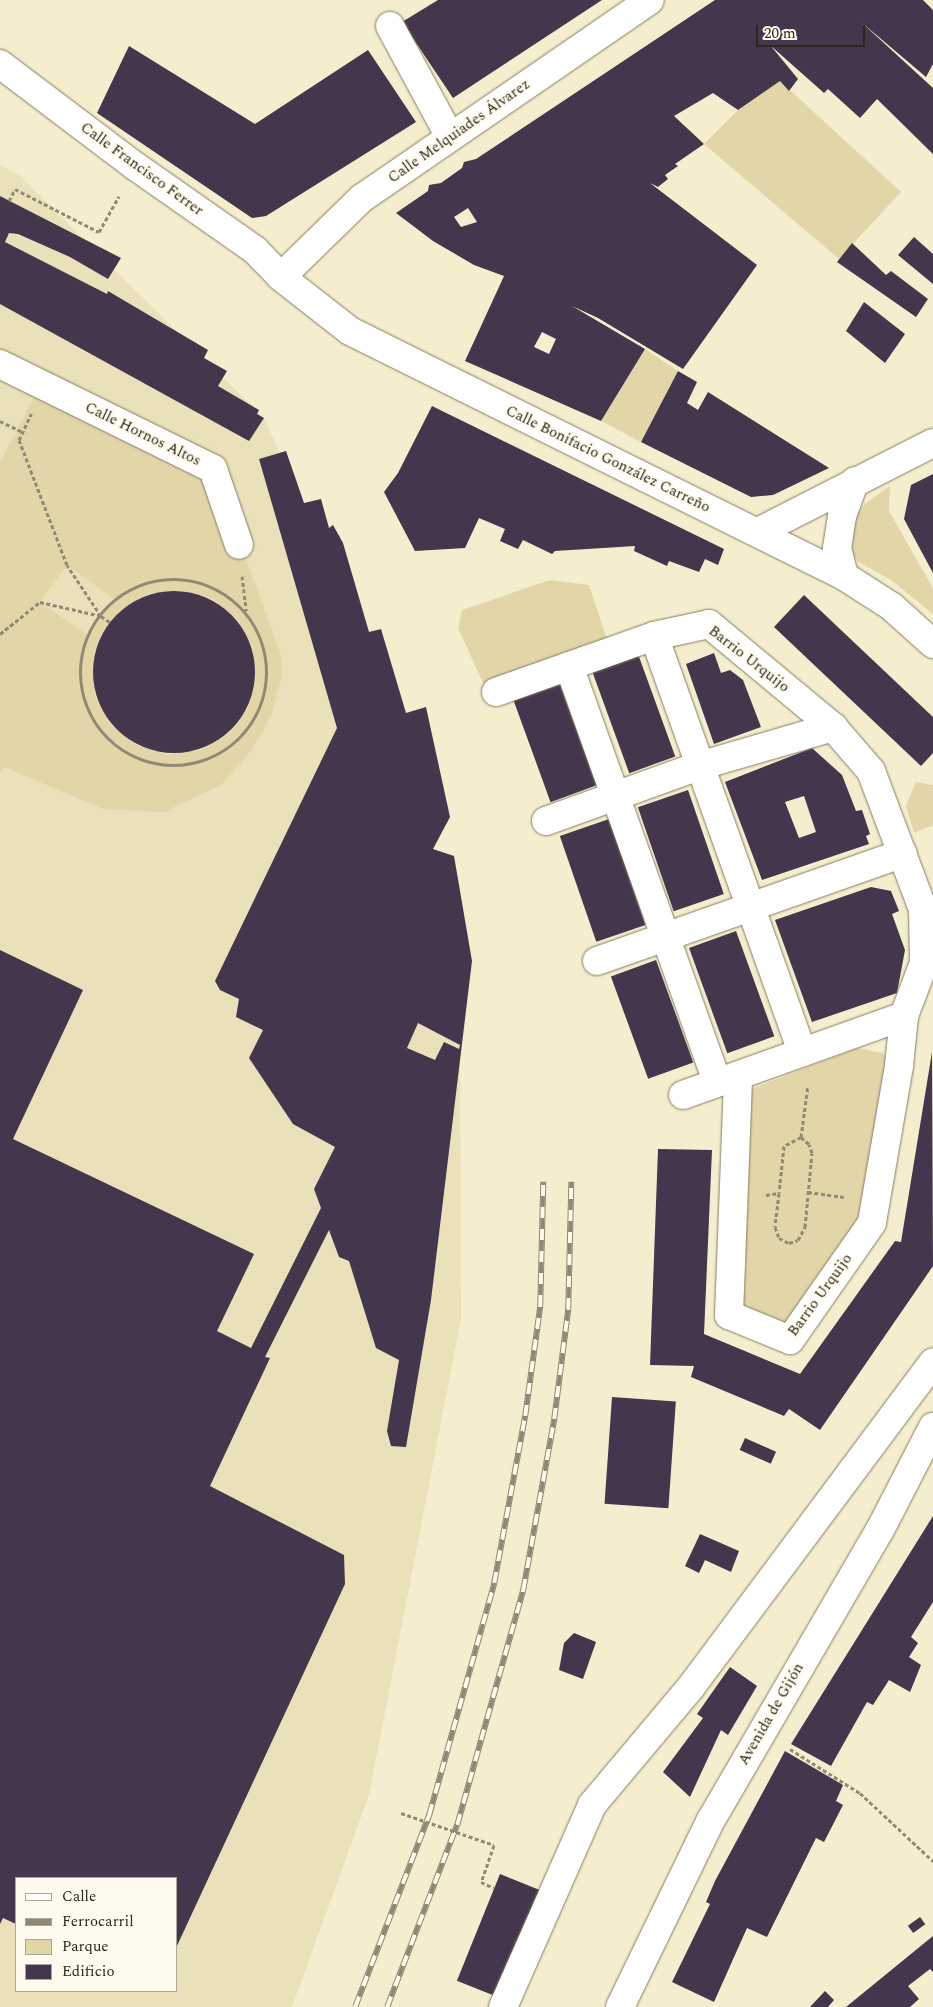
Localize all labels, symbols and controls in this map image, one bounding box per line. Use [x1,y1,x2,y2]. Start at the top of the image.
scale bar [758,15,867,47]
text: 20 m [764,22,796,45]
street label: Calle Melquiades Álvarez [385,75,533,187]
street label: Calle Francisco Ferrer [77,118,207,220]
street label: Calle Hornos Altos [82,398,204,470]
street label: Calle Bonifacio González Carreño [503,402,713,516]
street label: Barrio Urquijo [705,622,793,696]
street label: Barrio Urquijo [784,1250,856,1340]
street label: Avenida de Gijón [734,1660,808,1768]
legend [15,1877,178,1992]
text: Calle [62,1885,96,1908]
text: Ferrocarril [62,1910,134,1933]
text: Parque [62,1935,109,1958]
text: Edificio [62,1960,115,1983]

